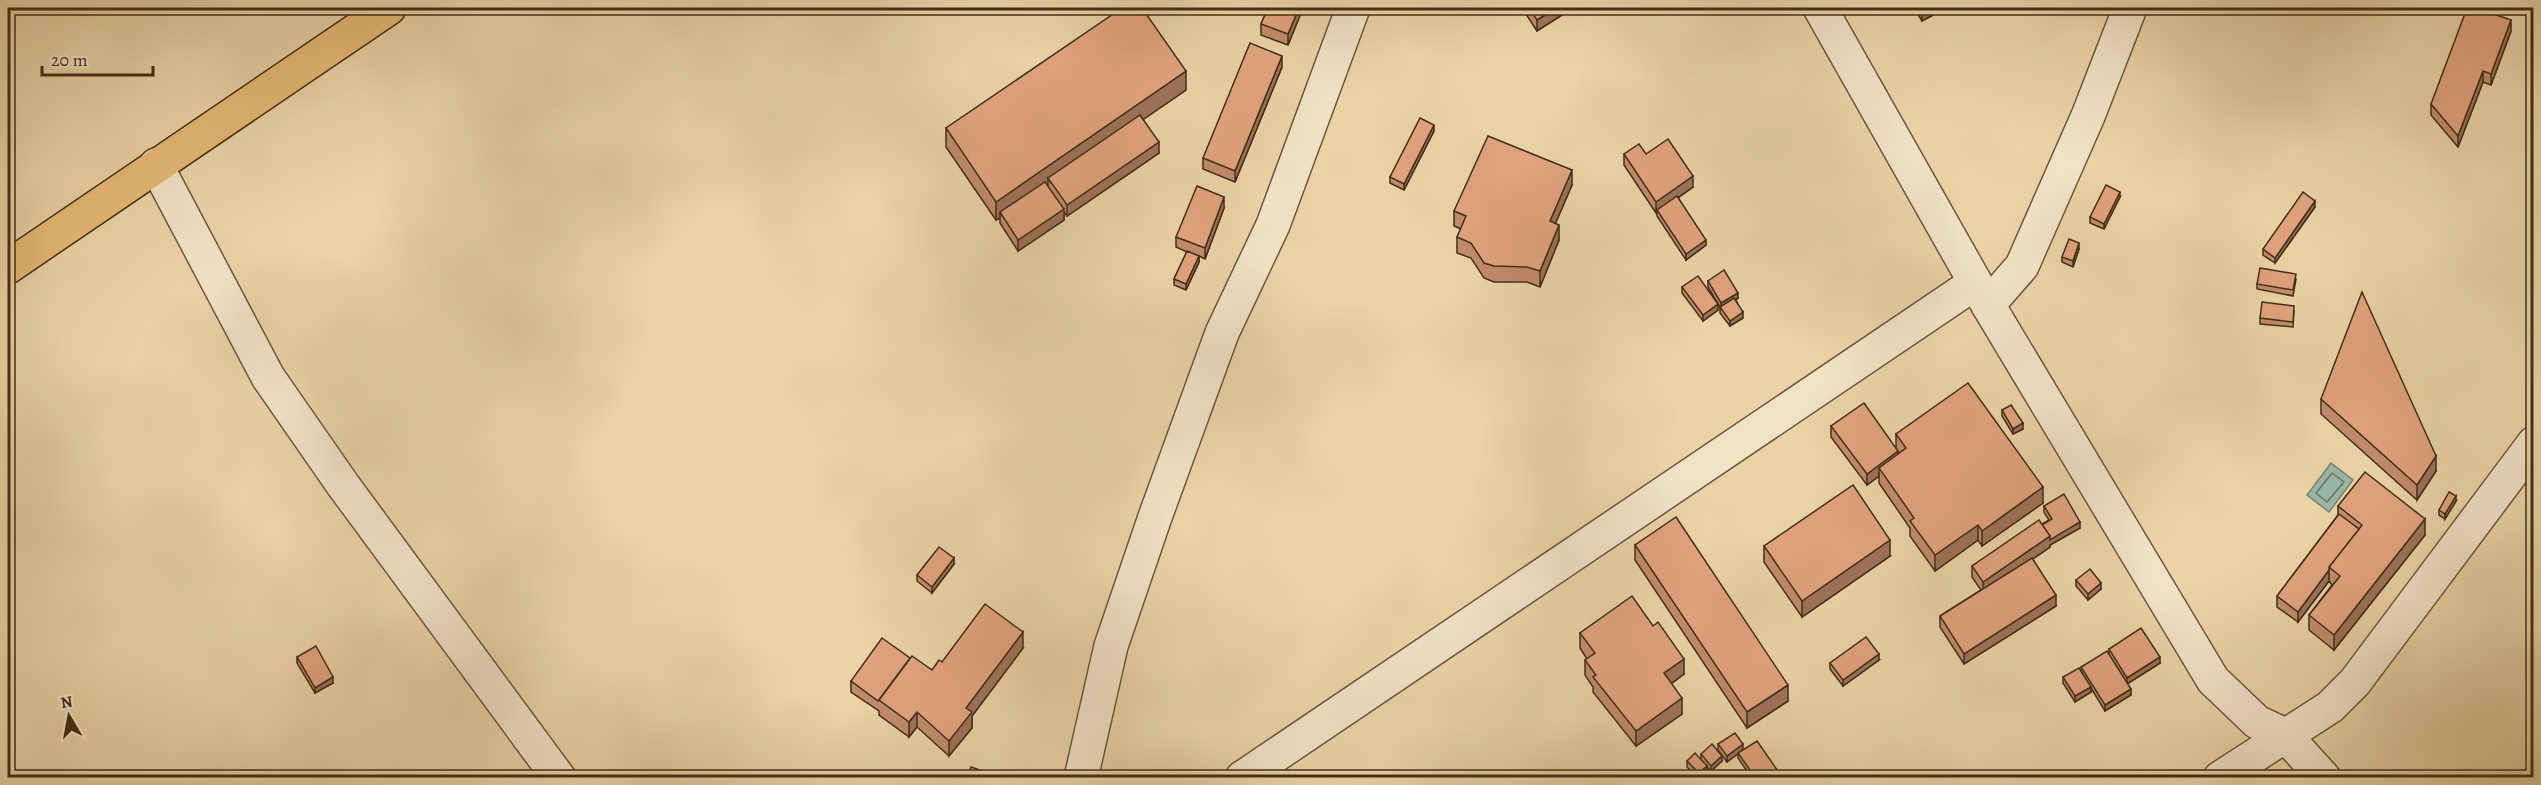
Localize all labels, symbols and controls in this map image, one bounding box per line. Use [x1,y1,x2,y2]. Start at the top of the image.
scale bar [42,39,153,77]
text: 20 m [51,48,88,72]
north arrow [39,686,99,746]
text: N [59,690,75,714]

